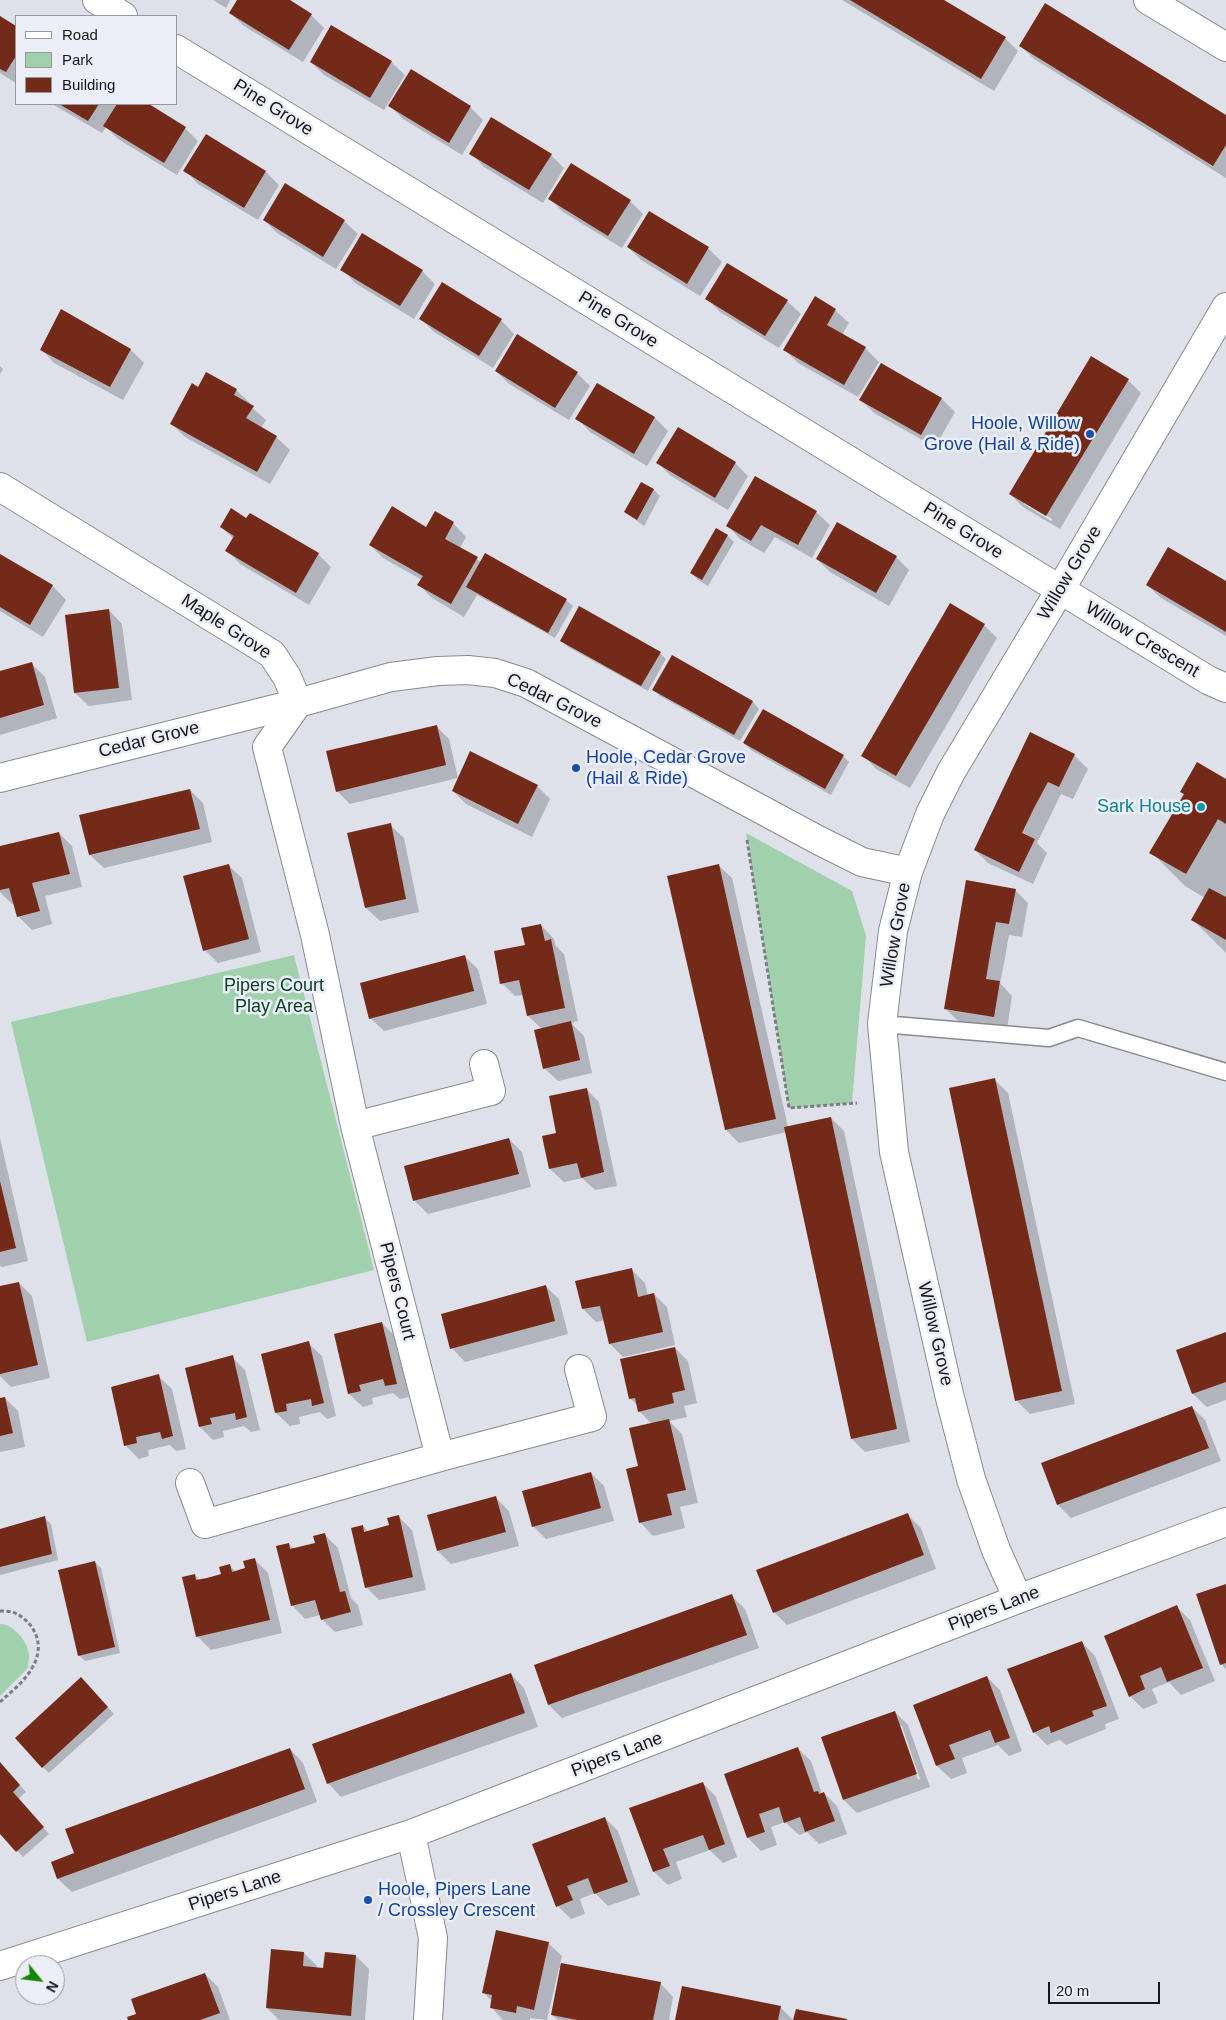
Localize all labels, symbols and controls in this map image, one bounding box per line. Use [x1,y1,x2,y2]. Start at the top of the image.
legend [15,15,178,105]
text: Road [62,26,98,43]
text: Park [62,51,93,68]
street label: Pine Grove [229,75,317,141]
text: Building [62,76,115,93]
street label: Pine Grove [574,287,662,353]
place label: Hoole, Willow Grove (Hail & Ride) [924,413,1080,456]
marker: Hoole, Willow Grove (Hail & Ride) [1084,428,1096,440]
street label: Pine Grove [919,498,1007,564]
street label: Willow Grove [1033,522,1107,624]
street label: Maple Grove [177,590,275,664]
street label: Willow Crescent [1081,598,1203,682]
street label: Cedar Grove [503,669,605,733]
street label: Cedar Grove [96,717,202,763]
place label: Hoole, Cedar Grove (Hail & Ride) [586,747,746,790]
marker: Hoole, Cedar Grove (Hail & Ride) [570,762,582,774]
place label: Sark House [1097,796,1191,818]
marker: Sark House [1195,801,1207,813]
street label: Willow Grove [876,881,916,989]
park label: Pipers Court Play Area [224,975,324,1018]
street label: Pipers Court [374,1240,420,1342]
street label: Willow Grove [913,1280,957,1388]
street label: Pipers Lane [945,1582,1043,1636]
street label: Pipers Lane [568,1728,666,1782]
street label: Pipers Lane [186,1866,284,1916]
place label: Hoole, Pipers Lane / Crossley Crescent [378,1879,535,1922]
marker: Hoole, Pipers Lane / Crossley Crescent [362,1894,374,1906]
north arrow [15,1955,65,2005]
scale bar [1051,1972,1164,2004]
text: N [43,1978,62,1995]
text: 20 m [1056,1982,1089,1999]

